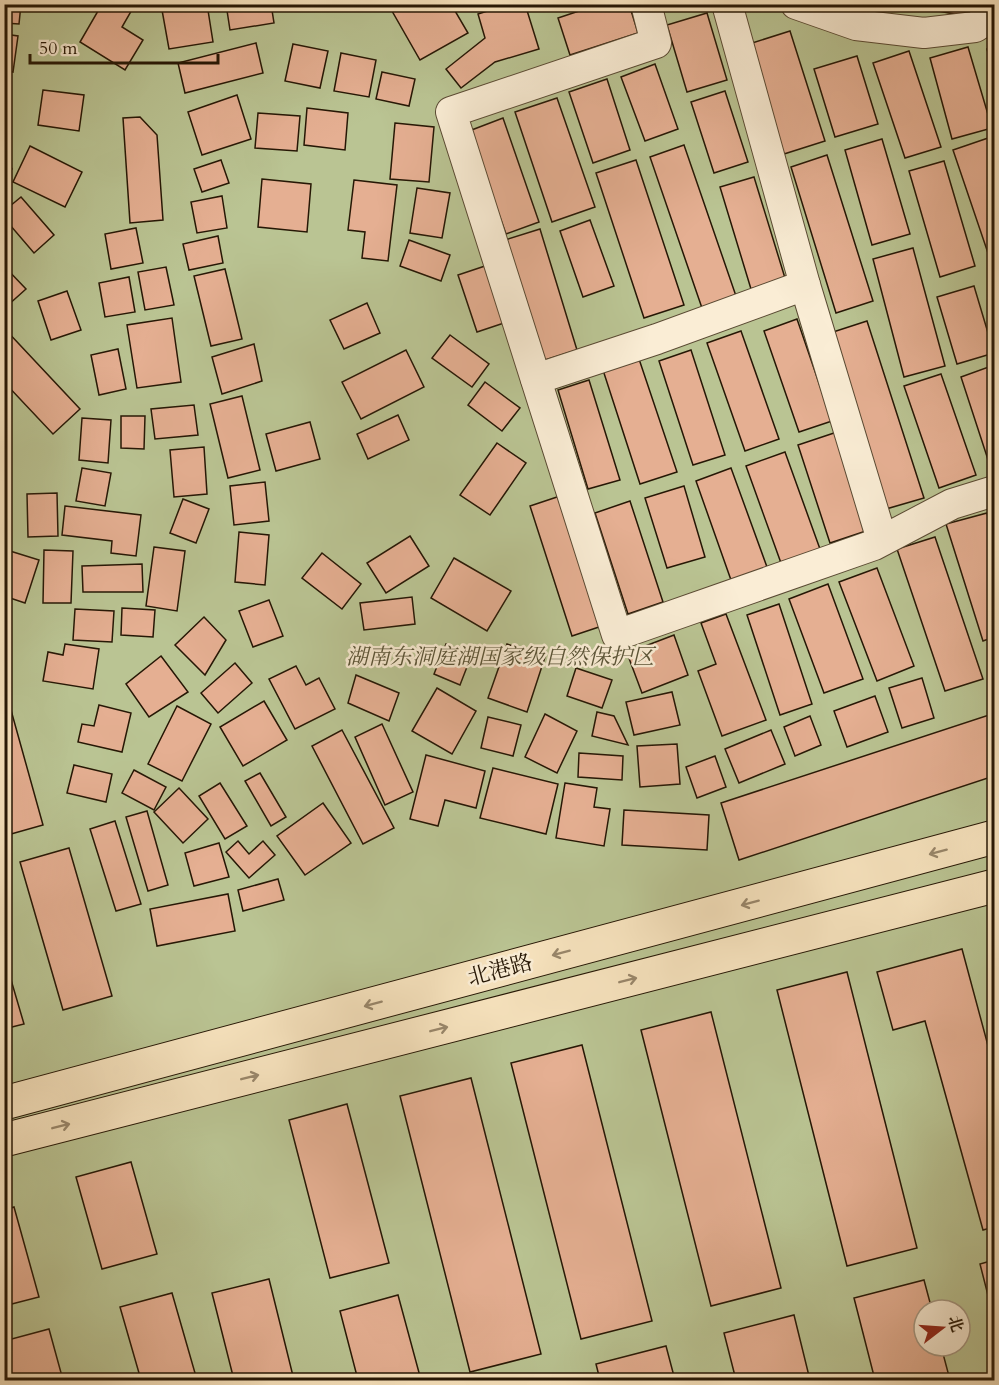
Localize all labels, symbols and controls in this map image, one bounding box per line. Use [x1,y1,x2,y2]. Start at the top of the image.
scale bar [30,27,218,65]
text: 50 m [39,36,78,61]
park label: 湖南东洞庭湖国家级自然保护区 [346,642,657,672]
one-way arrow [929,847,948,858]
one-way arrow [741,897,760,909]
street label: 北港路 [464,947,536,993]
one-way arrow [552,948,571,960]
one-way arrow [618,974,637,986]
one-way arrow [364,999,383,1010]
one-way arrow [429,1022,448,1034]
one-way arrow [240,1071,259,1083]
one-way arrow [51,1119,70,1131]
north arrow [912,1298,972,1358]
text: 北 [943,1313,968,1335]

